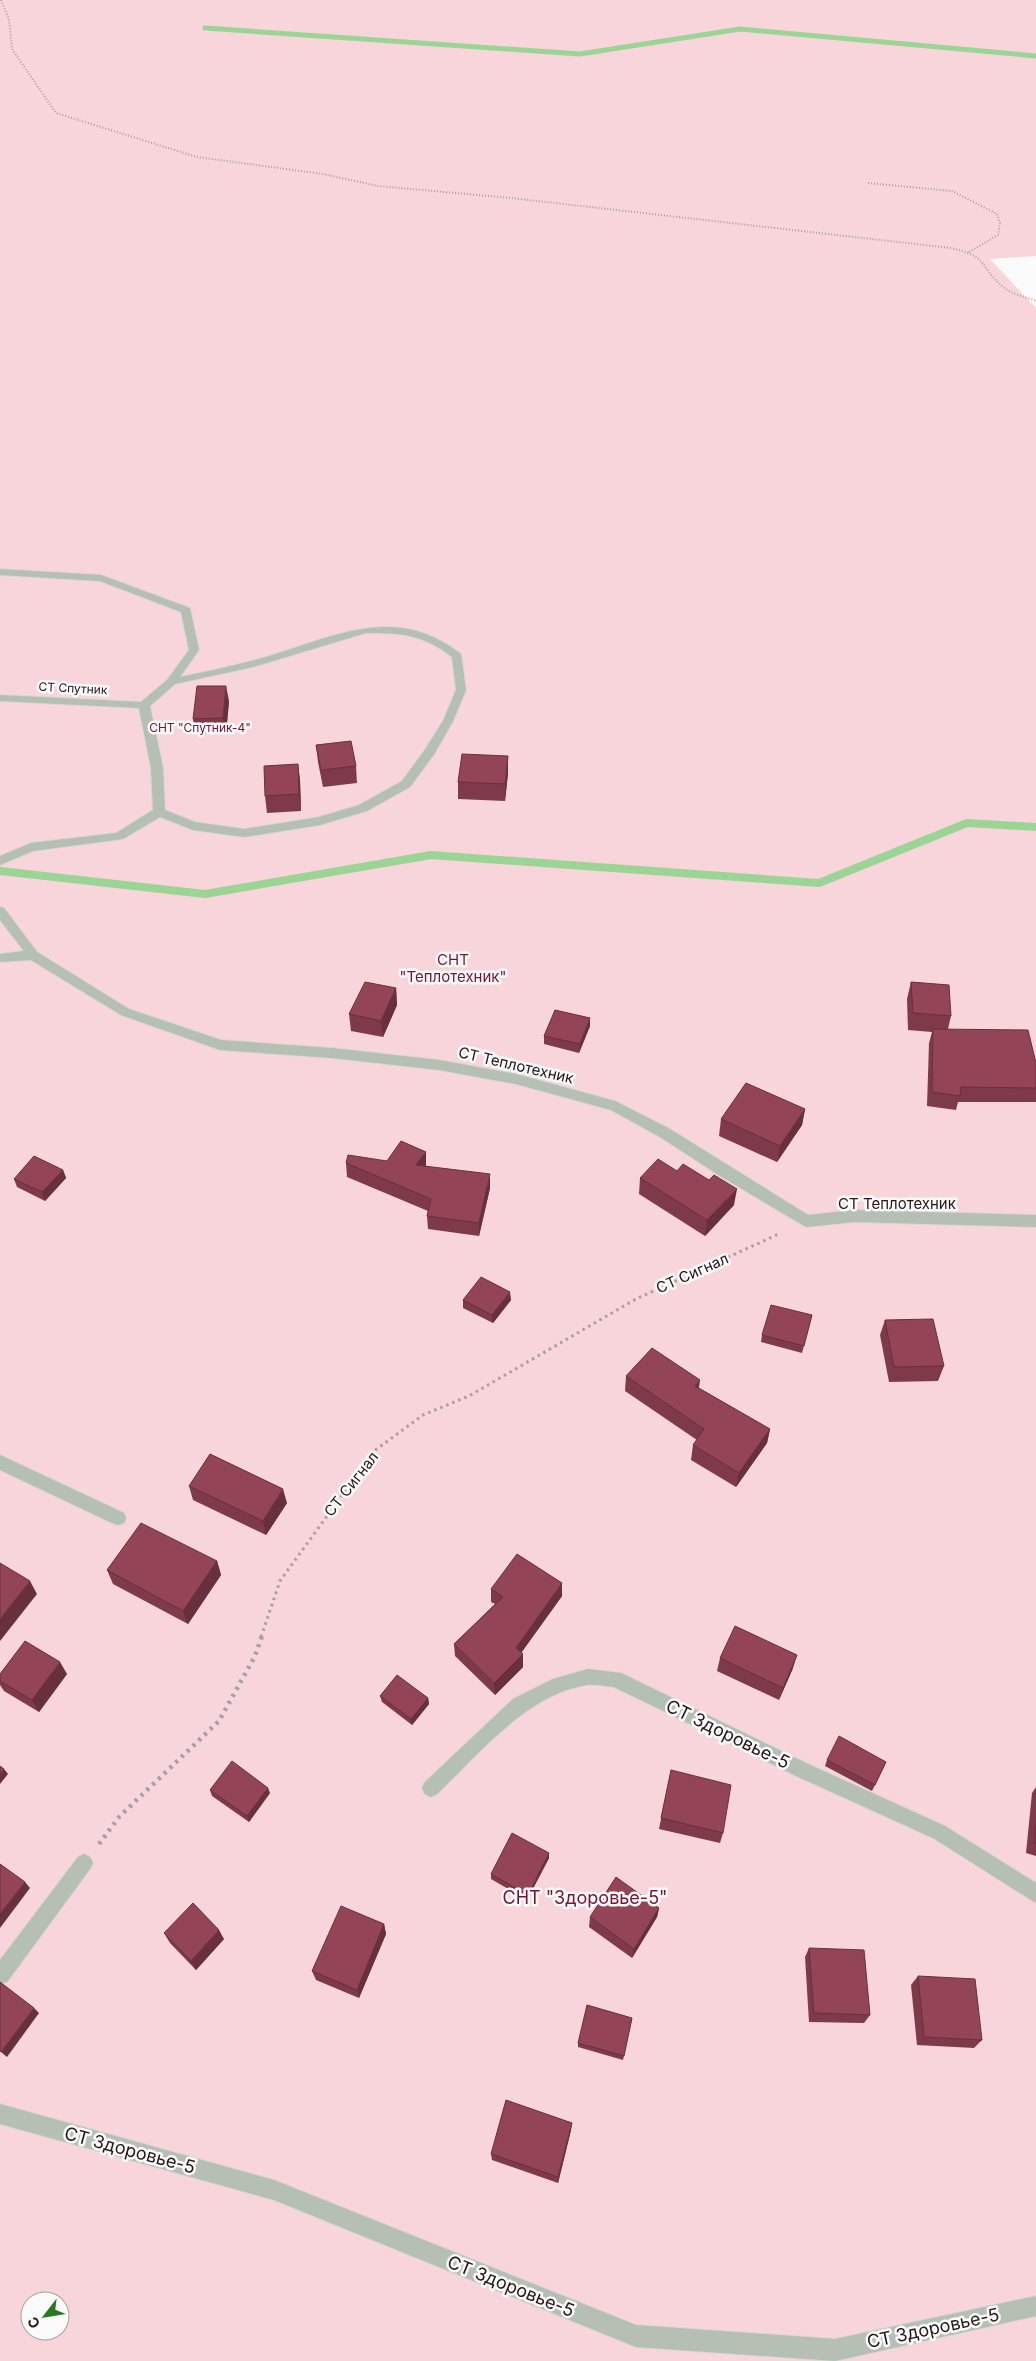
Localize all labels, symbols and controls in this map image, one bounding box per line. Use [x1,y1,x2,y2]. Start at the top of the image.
street label: СТ Спутник [38,679,108,697]
park label: СНТ "Спутник-4" [149,720,251,735]
park label: СНТ "Теплотехник" [400,950,506,986]
street label: СТ Теплотехник [456,1042,576,1088]
street label: СТ Теплотехник [838,1194,956,1213]
street label: СТ Сигнал [653,1249,731,1297]
street label: СТ Сигнал [320,1448,382,1520]
street label: СТ Здоровье-5 [663,1695,793,1773]
park label: СНТ "Здоровье-5" [503,1887,667,1908]
street label: СТ Здоровье-5 [62,2122,198,2178]
street label: СТ Здоровье-5 [445,2251,577,2321]
north arrow [20,2291,70,2341]
street label: СТ Здоровье-5 [865,2304,1001,2352]
text: С [23,2314,43,2332]

